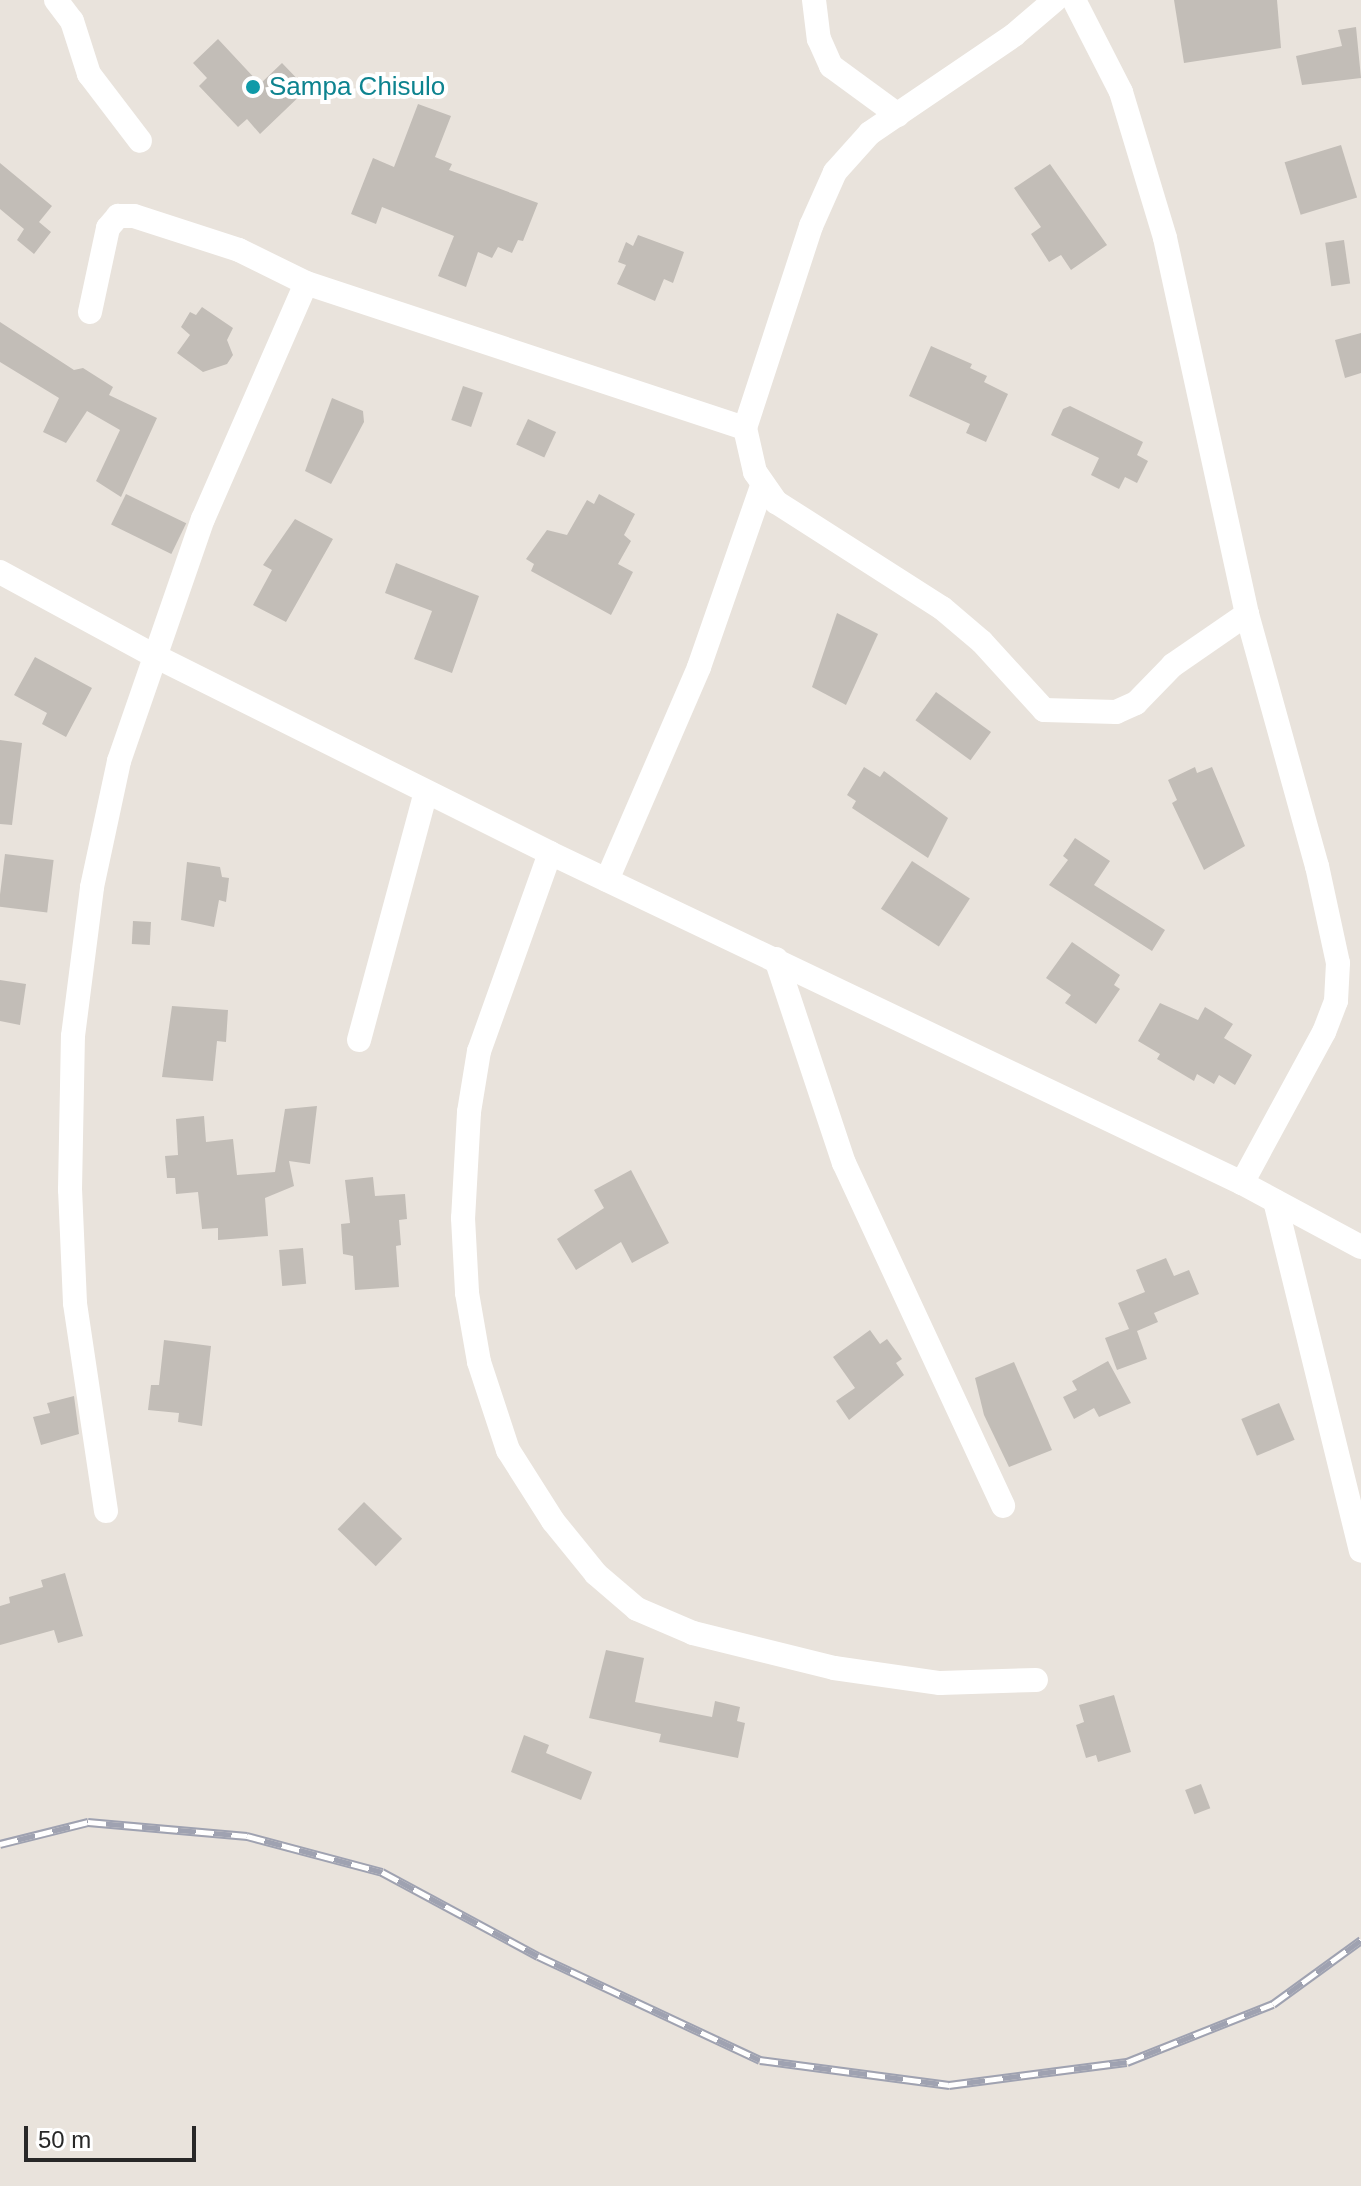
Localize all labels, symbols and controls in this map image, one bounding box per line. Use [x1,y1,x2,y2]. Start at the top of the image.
place label: Sampa Chisulo [269,71,445,103]
marker: Sampa Chisulo [244,78,262,96]
scale bar [28,2110,200,2160]
text: 50 m [38,2126,91,2153]

